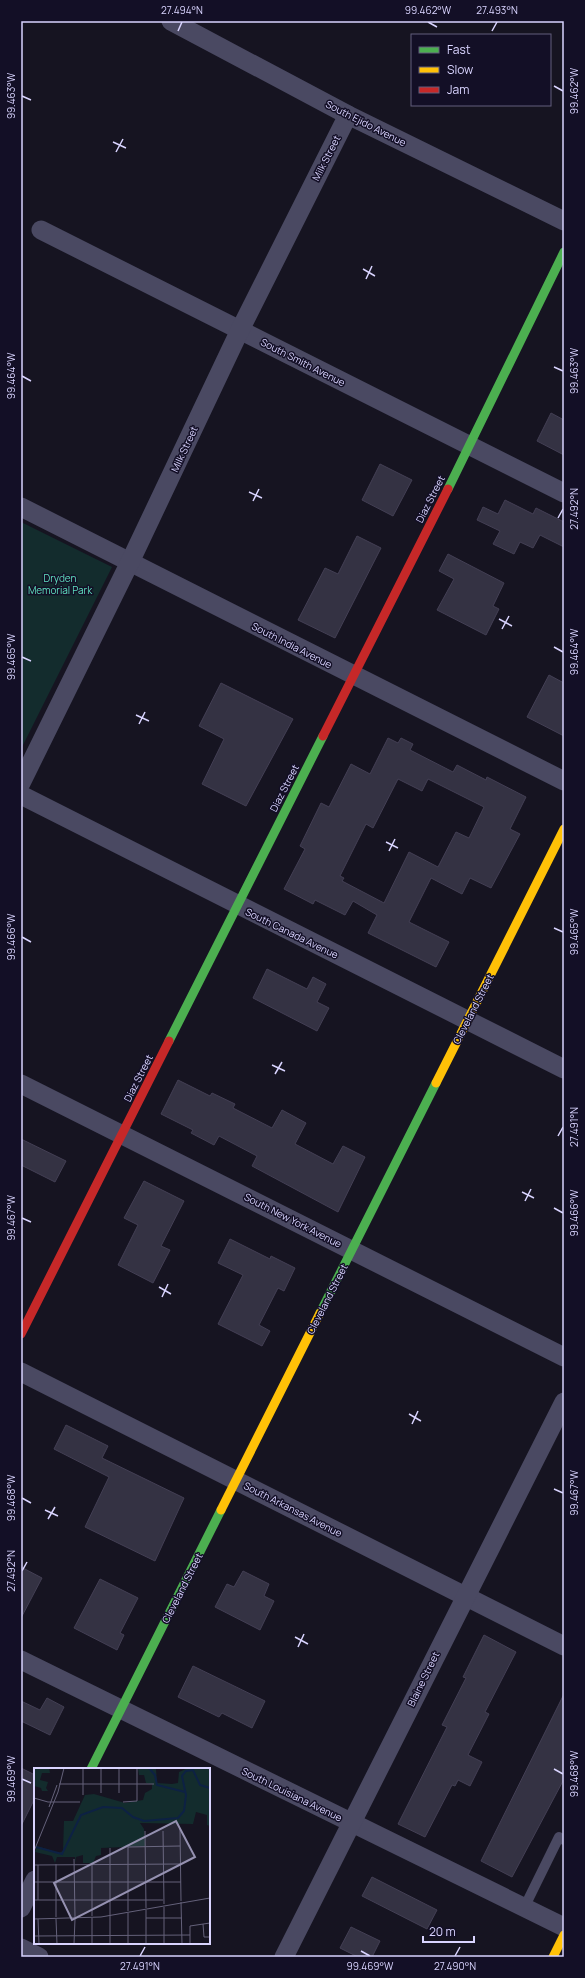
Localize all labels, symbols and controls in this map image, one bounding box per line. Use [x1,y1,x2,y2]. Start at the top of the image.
text: 27.494°N [161,3,203,17]
text: 99.462°W [405,3,452,17]
text: 27.493°N [476,3,518,17]
legend [411,34,551,106]
text: Fast [447,41,471,58]
text: Slow [447,61,473,78]
text: 99.462°W [567,67,581,114]
text: 99.463°W [4,72,18,119]
text: Jam [447,81,469,98]
street label: South Ejido Avenue [323,97,409,149]
street label: Milk Street [309,133,343,183]
street label: South Smith Avenue [258,335,348,389]
text: 99.463°W [567,347,581,394]
text: 99.464°W [4,352,18,399]
street label: Milk Street [167,424,201,474]
street label: Diaz Street [412,473,448,525]
text: 27.492°N [567,488,581,530]
park label: Dryden Memorial Park [28,571,93,597]
street label: South India Avenue [249,619,335,671]
text: 99.464°W [567,628,581,675]
text: 99.465°W [4,633,18,680]
street label: Diaz Street [266,762,302,814]
street label: South Canada Avenue [243,904,341,962]
text: 99.465°W [567,908,581,955]
text: 99.466°W [4,913,18,960]
street label: Cleveland Street [449,972,497,1046]
street label: Diaz Street [120,1052,156,1104]
text: 27.491°N [567,1107,581,1147]
street label: South New York Avenue [242,1189,344,1251]
text: 99.466°W [567,1189,581,1236]
text: 99.467°W [4,1195,18,1241]
street label: Cleveland Street [303,1262,351,1336]
text: 99.467°W [567,1470,581,1516]
text: 99.468°W [4,1474,18,1521]
street label: South Arkansas Avenue [241,1478,345,1540]
text: 27.492°N [4,1550,18,1592]
street label: Cleveland Street [158,1551,206,1625]
street label: Blaine Street [404,1649,442,1709]
text: 99.468°W [567,1750,581,1797]
text: 99.469°W [4,1755,18,1802]
street label: South Louisiana Avenue [239,1764,345,1824]
inset map [34,1768,210,1944]
scale bar [423,1918,474,1944]
text: 20 m [429,1923,456,1940]
text: 27.491°N [120,1959,160,1973]
text: 99.469°W [347,1959,394,1973]
text: 27.490°N [434,1959,476,1973]

